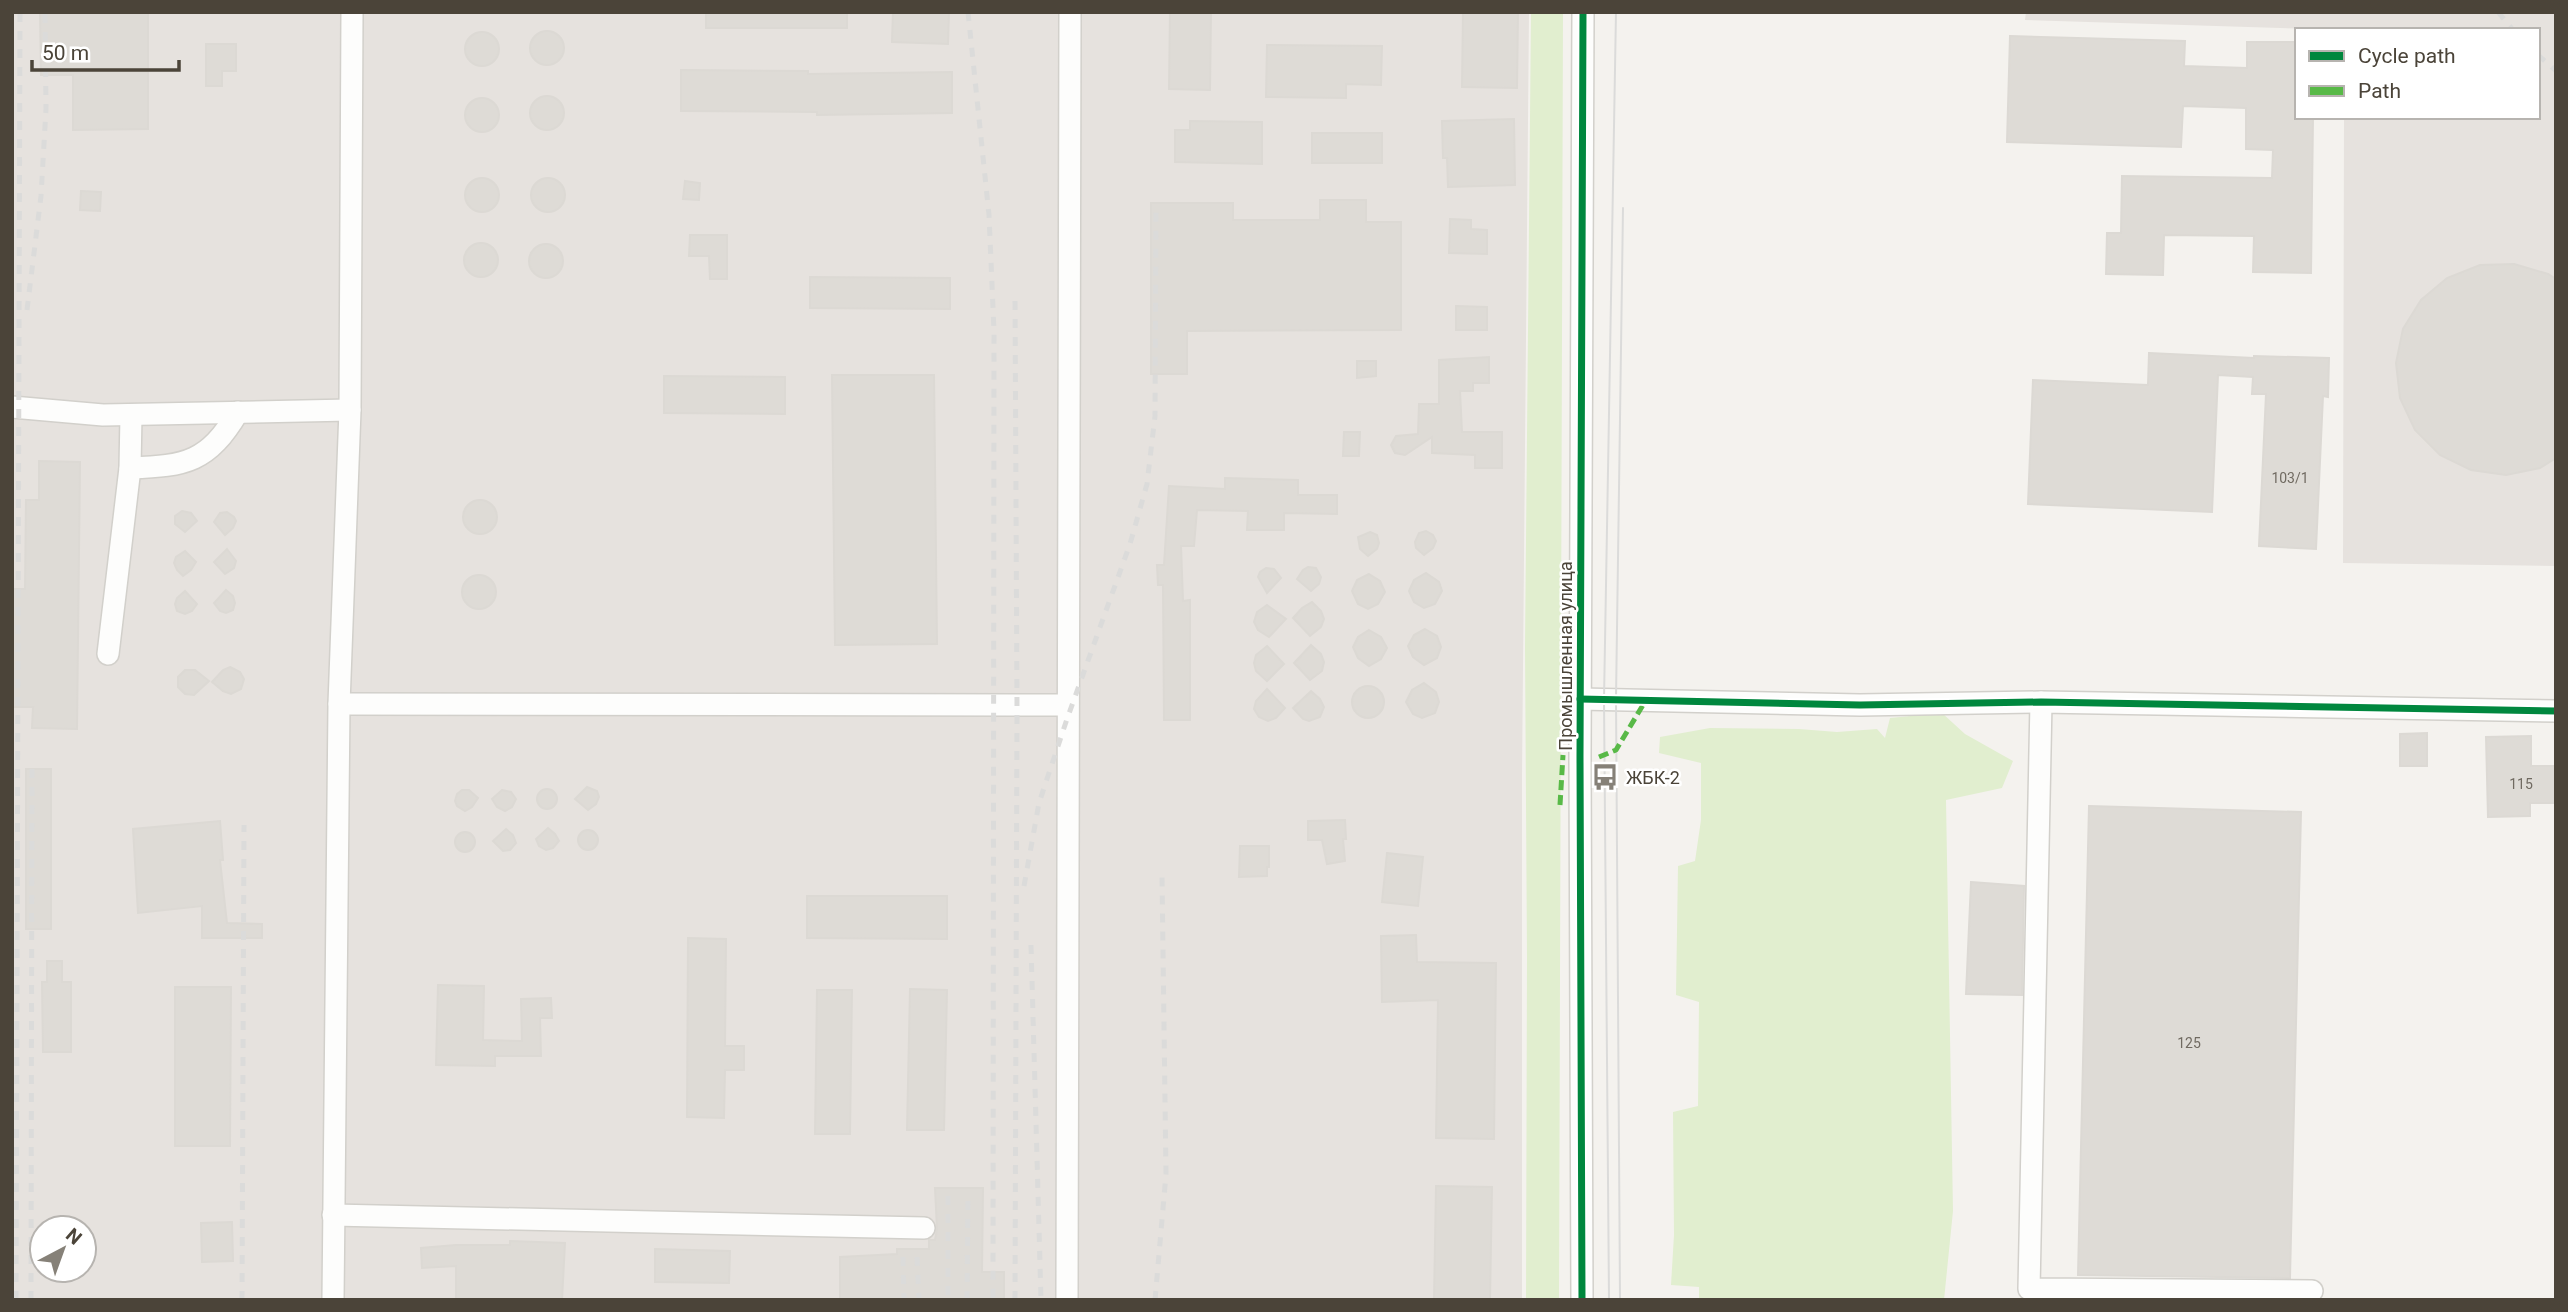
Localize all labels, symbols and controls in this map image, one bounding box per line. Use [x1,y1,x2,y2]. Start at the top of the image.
scale bar [32,28,178,72]
legend [2295,28,2540,119]
text: 50 m [42,41,89,65]
text: Cycle path [2358,44,2456,68]
text: Path [2358,79,2401,103]
house number: 103/1 [2271,470,2309,486]
street label: Промышленная улица [1555,561,1576,751]
bus stop icon: ЖБК-2 [1590,762,1620,792]
place label: ЖБК-2 [1626,767,1680,788]
house number: 115 [2509,776,2533,792]
house number: 125 [2177,1035,2201,1051]
north arrow [28,1214,98,1284]
text: N [61,1223,86,1250]

